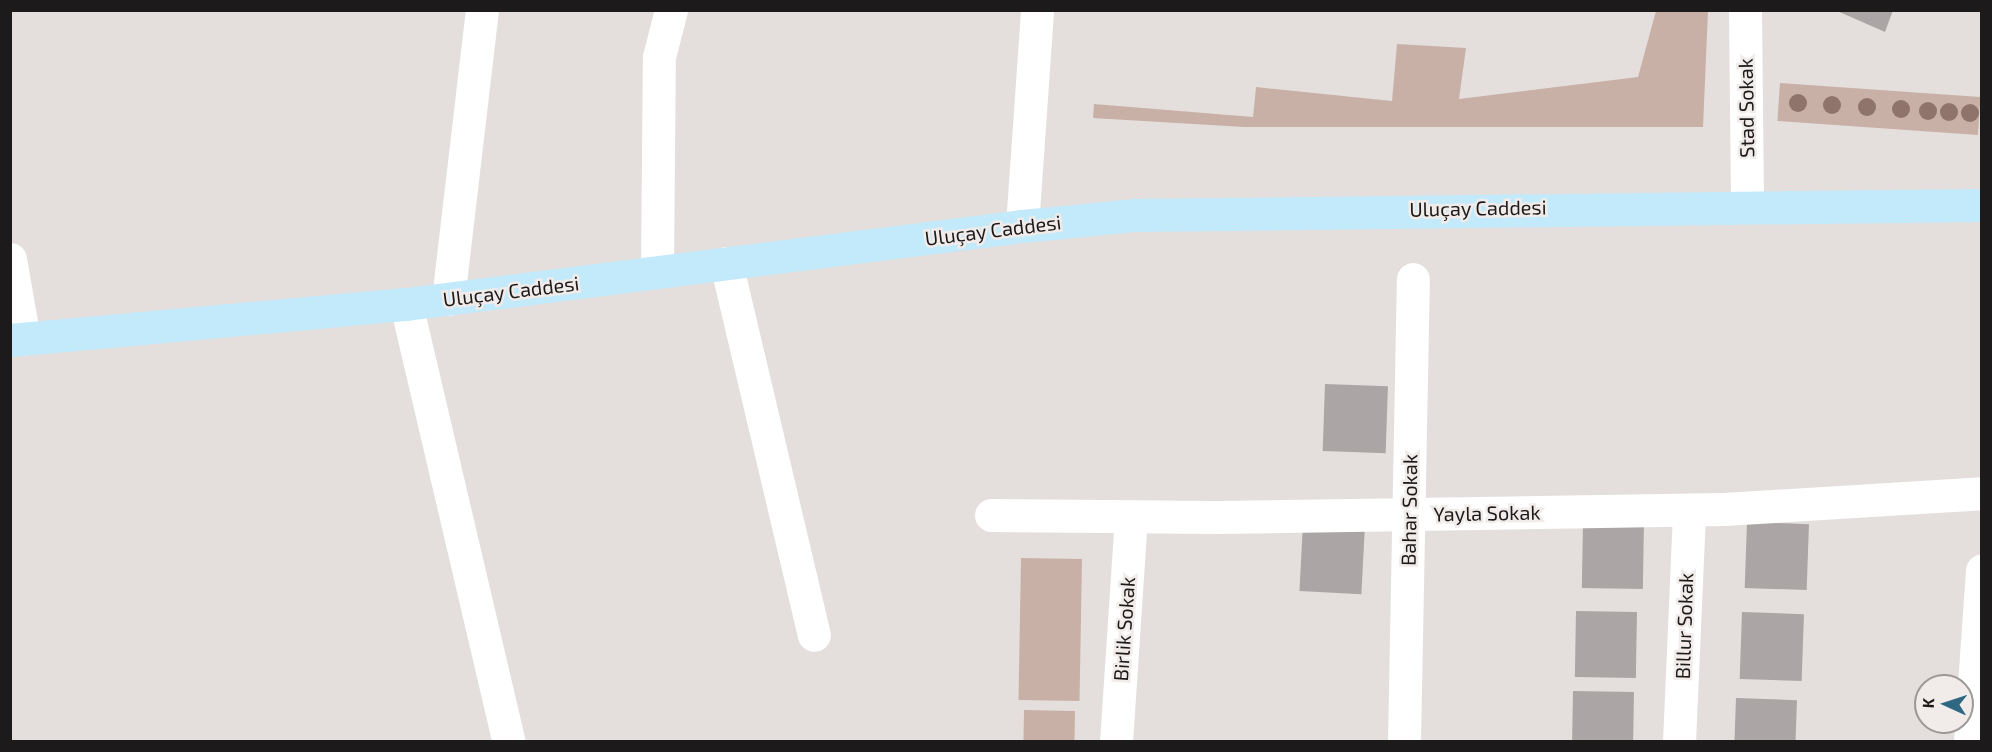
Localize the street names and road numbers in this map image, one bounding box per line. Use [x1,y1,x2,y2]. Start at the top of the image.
street label: Stad Sokak [1733,58,1759,158]
street label: Uluçay Caddesi [1409,195,1547,221]
street label: Uluçay Caddesi [923,210,1063,250]
street label: Uluçay Caddesi [441,271,581,311]
street label: Bahar Sokak [1396,454,1422,566]
street label: Yayla Sokak [1433,500,1541,526]
street label: Billur Sokak [1670,572,1698,680]
street label: Birlik Sokak [1108,576,1140,682]

